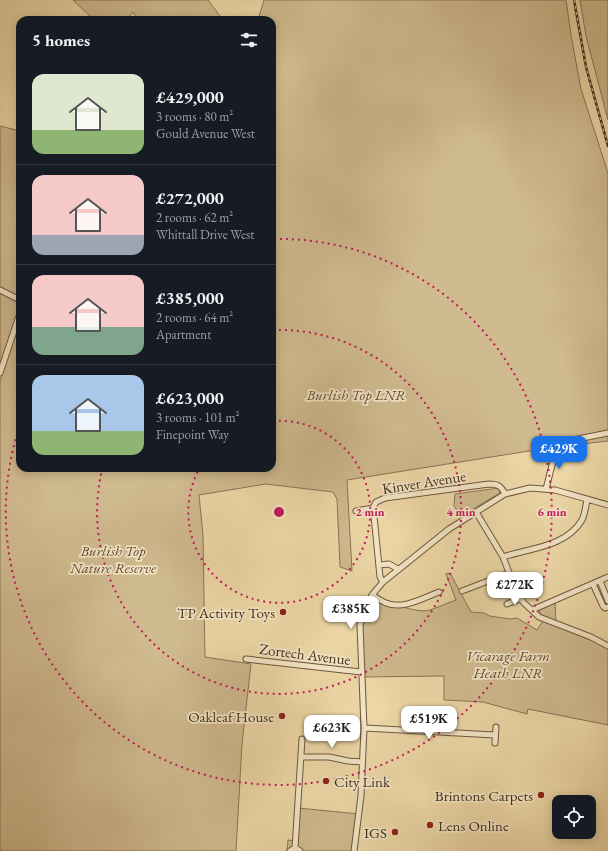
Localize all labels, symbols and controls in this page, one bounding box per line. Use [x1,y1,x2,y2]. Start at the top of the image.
text: 5 homes [32,29,90,51]
icon: filters [238,29,260,51]
text: £429,000 [156,86,224,108]
icon: home [64,90,112,138]
text: 3 rooms · 80 m² [156,108,233,125]
text: Gould Avenue West [156,125,255,142]
text: £272,000 [156,187,224,209]
icon: home [64,191,112,239]
text: 2 rooms · 62 m² [156,209,233,226]
text: Whittall Drive West [156,226,254,243]
text: £385,000 [156,287,224,309]
icon: home [64,291,112,339]
text: 2 rooms · 64 m² [156,309,233,326]
text: Apartment [156,326,211,343]
park label: Burlish Top LNR [306,385,405,404]
text: £623,000 [156,387,224,409]
icon: home [64,391,112,439]
text: 3 rooms · 101 m² [156,409,240,426]
text: Finepoint Way [156,426,229,443]
pin: £429K [531,436,587,470]
text: £429K [540,440,578,457]
street label: Kinver Avenue [381,466,467,498]
text: 2 min [355,504,385,520]
text: 4 min [446,504,476,520]
text: 6 min [537,504,567,520]
centre of rings [272,505,286,519]
park label: Burlish Top Nature Reserve [69,541,157,577]
pin: £272K [487,572,543,606]
text: £272K [496,576,534,593]
pin: £385K [323,596,379,630]
text: £385K [332,600,370,617]
place label: TP Activity Toys [177,603,275,622]
marker: TP Activity Toys [278,607,288,617]
street label: Zortech Avenue [258,639,352,669]
park label: Vicarage Farm Heath LNR [466,646,550,682]
pin: £519K [401,706,457,740]
place label: Oakleaf House [188,707,274,726]
text: £519K [410,710,448,727]
marker: Oakleaf House [277,711,287,721]
pin: £623K [304,715,360,749]
text: £623K [313,719,351,736]
place label: City Link [334,772,391,791]
marker: City Link [321,776,331,786]
place label: Brintons Carpets [435,786,533,805]
marker: Brintons Carpets [536,790,546,800]
map controls [552,795,596,839]
button: locate [552,795,596,839]
place label: Lens Online [438,816,509,835]
marker: Lens Online [425,820,435,830]
place label: IGS [364,823,387,842]
marker: IGS [390,827,400,837]

